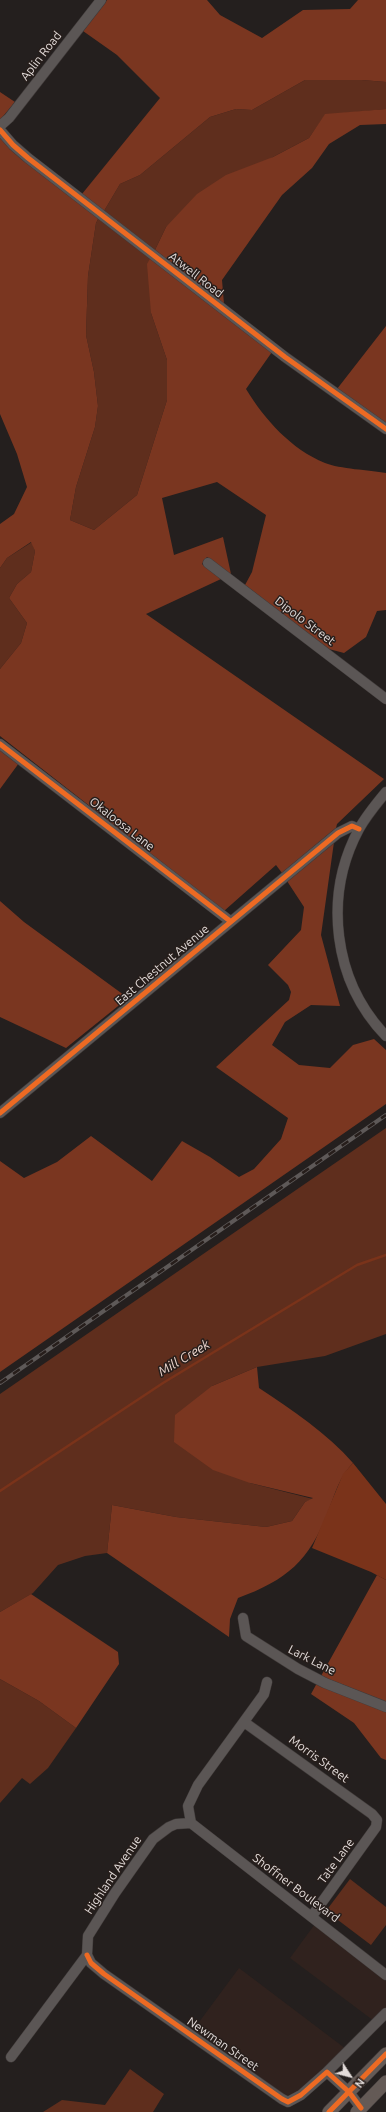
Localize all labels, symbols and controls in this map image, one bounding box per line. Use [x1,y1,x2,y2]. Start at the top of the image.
street label: Aplin Road [17,29,65,83]
street label: Atwell Road [166,249,226,301]
street label: Dipolo Street [272,594,338,648]
street label: Okaloosa Lane [87,794,157,854]
street label: East Chestnut Avenue [112,922,212,1008]
water label: Mill Creek [155,1337,213,1379]
street label: Lark Lane [286,1642,338,1678]
street label: Morris Street [286,1732,352,1786]
street label: Highland Avenue [81,1833,145,1917]
street label: Tate Lane [315,1836,357,1886]
street label: Shoffner Boulevard [250,1851,342,1925]
street label: Newman Street [184,2014,262,2074]
north arrow [330,2056,370,2096]
text: N [352,2076,367,2090]

